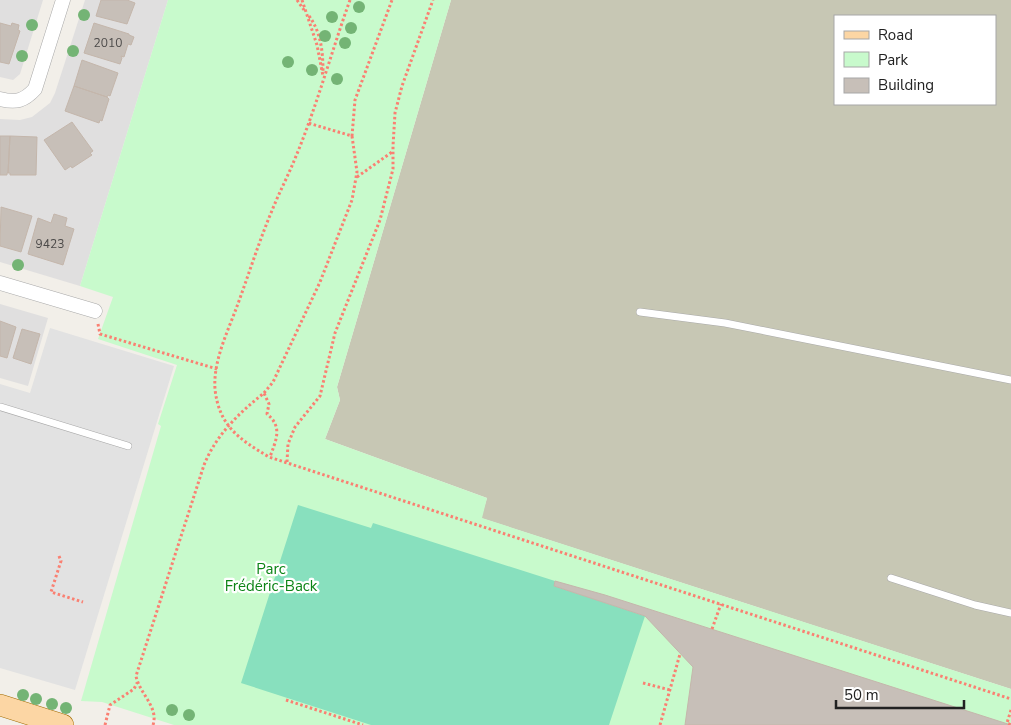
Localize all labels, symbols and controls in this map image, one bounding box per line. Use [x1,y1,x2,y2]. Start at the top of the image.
legend [834,15,996,105]
text: Road [878,25,913,45]
house number: 2010 [94,35,122,51]
text: Park [878,50,908,70]
text: Building [878,75,934,95]
house number: 9423 [36,236,64,252]
park label: Parc Frédéric-Back [225,559,318,596]
scale bar [836,678,964,710]
text: 50 m [844,685,879,705]

